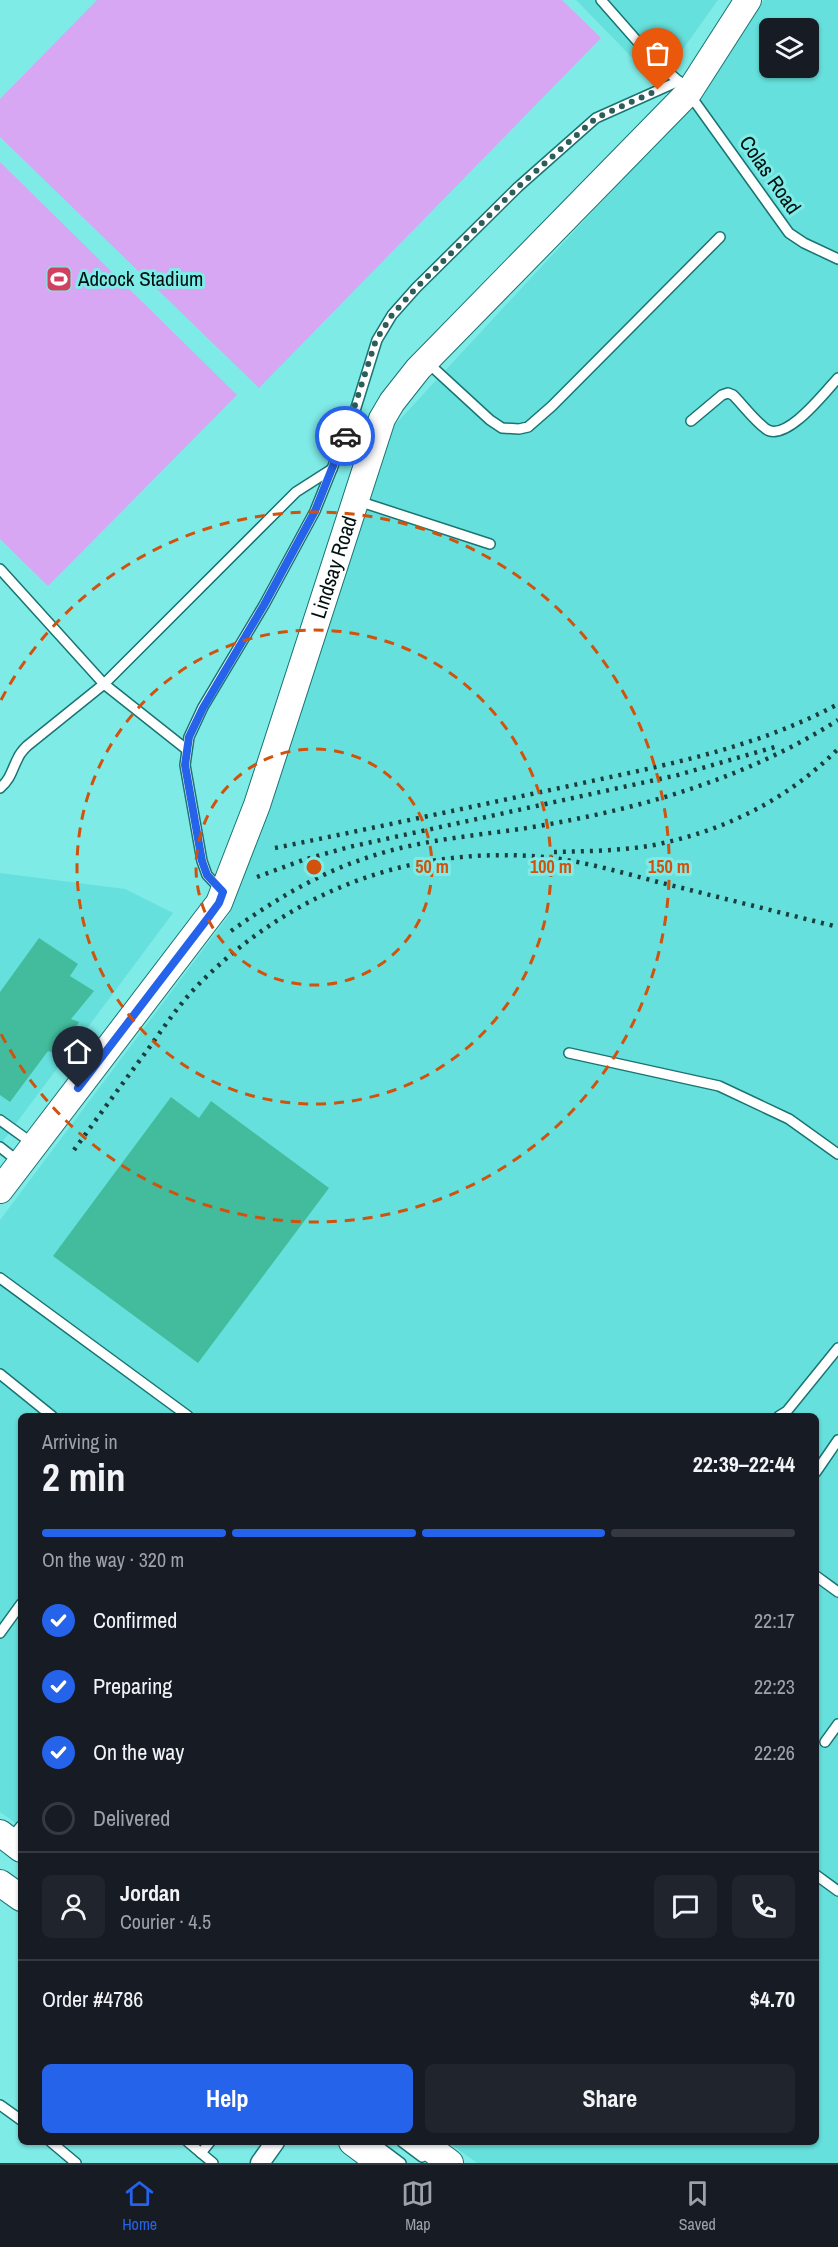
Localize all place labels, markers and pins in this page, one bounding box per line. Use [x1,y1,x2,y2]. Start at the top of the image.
pin [632,28,683,90]
sports icon: Adcock Stadium [44,264,74,294]
place label: Adcock Stadium [77,264,203,293]
centre of rings [304,857,324,877]
pin [52,1026,103,1088]

